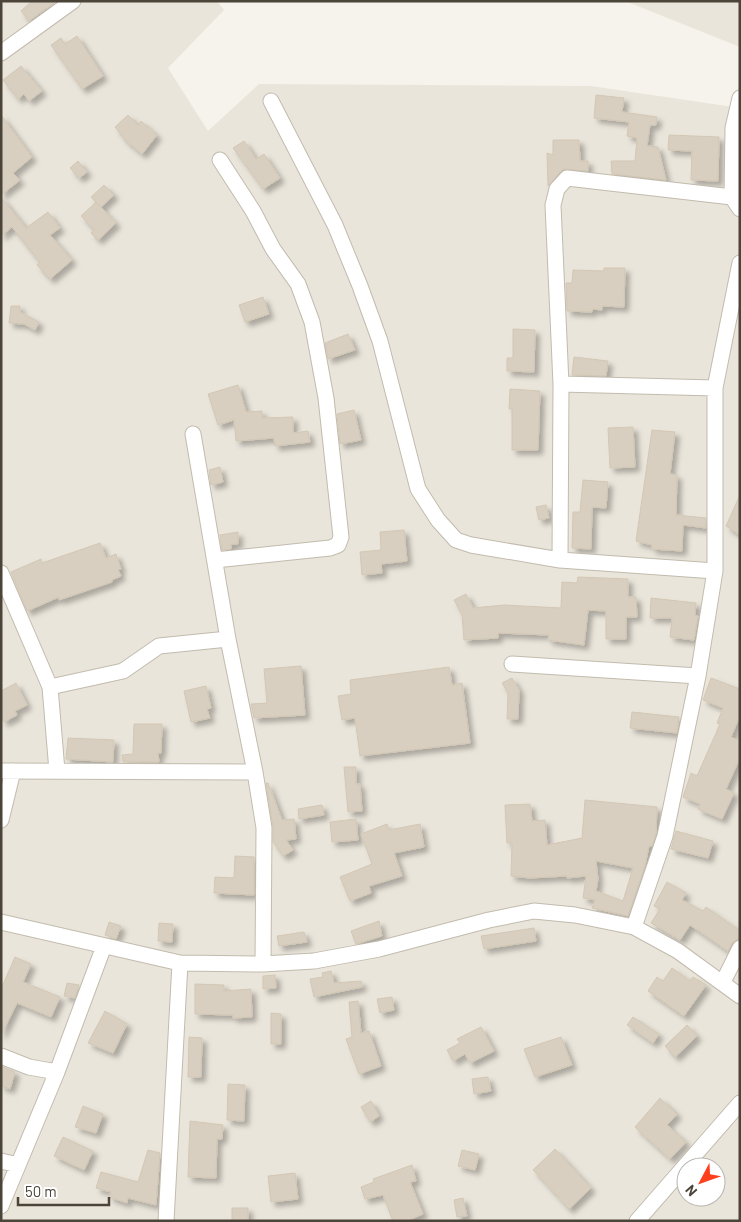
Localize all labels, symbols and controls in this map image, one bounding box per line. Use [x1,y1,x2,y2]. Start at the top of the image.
north arrow [676,1157,726,1207]
scale bar [18,1174,109,1206]
text: 50 m [25,1182,57,1200]
text: N [681,1182,700,1200]

